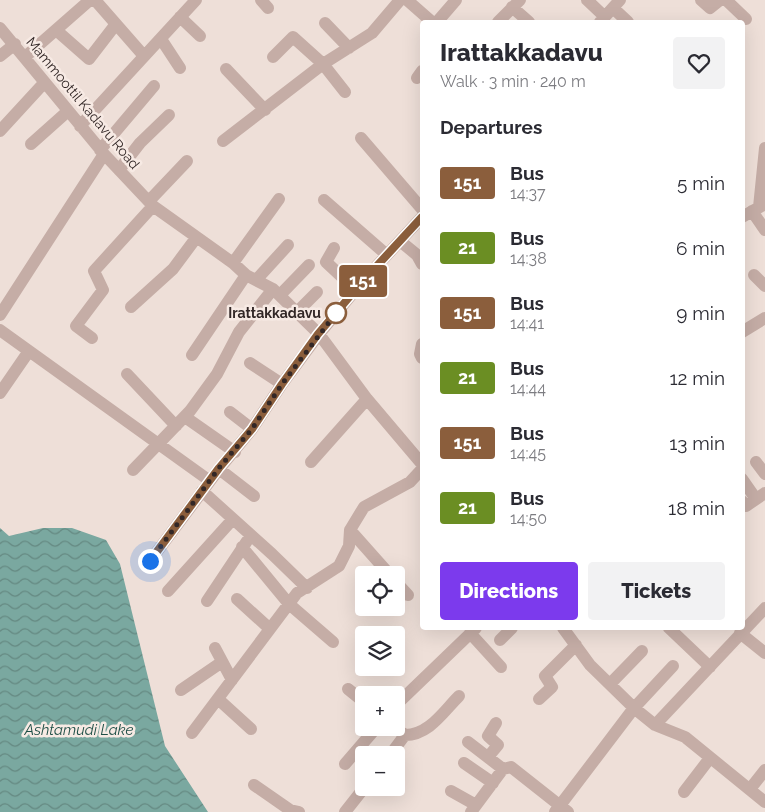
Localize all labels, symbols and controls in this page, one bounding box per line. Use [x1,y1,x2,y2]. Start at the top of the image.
street label: Mammoottil Kadavu Road [23,34,143,172]
button: heart [673,37,725,89]
text: Irattakkadavu [440,38,603,67]
text: Walk · 3 min · 240 m [440,72,586,91]
text: Departures [440,116,542,138]
text: Bus [510,162,544,184]
text: 151 [454,172,481,193]
text: 5 min [677,172,725,194]
text: 14:37 [510,184,546,203]
text: Bus [510,227,544,249]
text: 21 [458,237,477,258]
text: 6 min [676,237,725,259]
text: 14:38 [510,249,547,268]
line badge: 151 [334,265,392,297]
text: 151 [349,270,377,291]
text: Bus [510,292,544,314]
marker: Irattakkadavu [325,302,347,324]
text: 151 [454,302,481,323]
text: 9 min [676,302,725,324]
place label: Irattakkadavu [228,305,321,321]
text: 14:41 [510,314,544,333]
text: Bus [510,357,544,379]
text: 21 [458,367,477,388]
text: 12 min [669,367,725,389]
text: 14:44 [510,379,546,398]
text: Bus [510,422,544,444]
text: 151 [454,432,481,453]
text: 13 min [669,432,725,454]
text: 14:45 [510,444,546,463]
text: Bus [510,487,544,509]
text: 21 [458,497,477,518]
text: 18 min [668,497,725,519]
text: 14:50 [510,509,547,528]
your location [138,549,163,574]
button: Directions [440,562,578,620]
button: Tickets [588,562,725,620]
map controls [355,566,405,796]
button: locate [355,566,405,616]
button: layers [355,626,405,676]
button: + [355,686,405,736]
water label: Ashtamudi Lake [23,721,134,739]
button: − [355,746,405,796]

